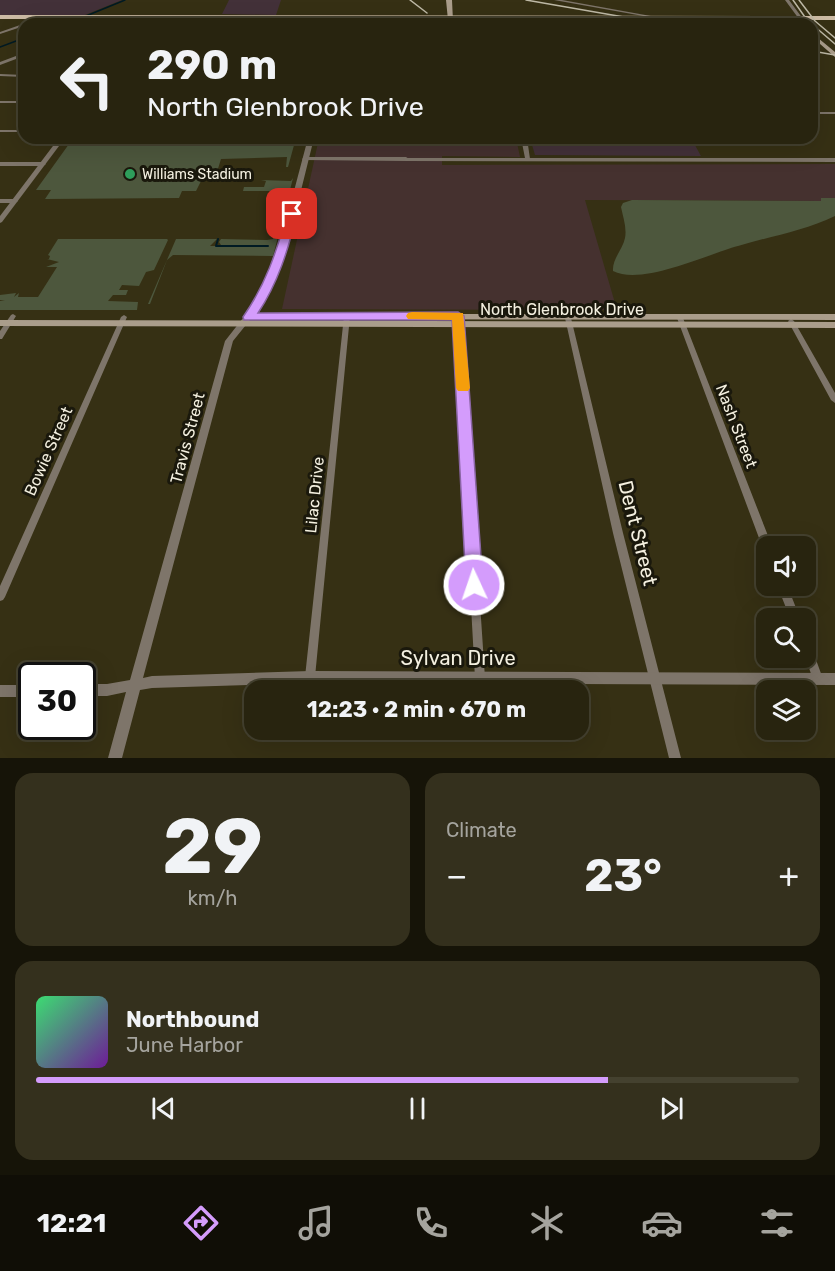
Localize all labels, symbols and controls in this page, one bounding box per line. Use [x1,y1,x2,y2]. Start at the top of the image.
text: 290 m [147,40,277,90]
icon: left [48,42,126,120]
text: North Glenbrook Drive [147,91,424,123]
place label: Williams Stadium [142,166,252,183]
marker: Williams Stadium [123,167,137,181]
pin [266,188,317,239]
icon: arrive [275,197,308,230]
street label: North Glenbrook Drive [480,300,644,319]
street label: Nash Street [712,382,761,471]
street label: Travis Street [166,390,209,486]
street label: Bowie Street [20,404,77,499]
street label: Lilac Drive [301,456,328,534]
street label: Dent Street [613,478,663,588]
map controls [756,536,816,740]
button: sound [756,536,816,596]
position arrow [442,553,506,617]
button: search [756,608,816,668]
street label: Sylvan Drive [400,646,516,670]
speed limit sign: 30 [18,662,96,740]
button: layers [756,680,816,740]
text: 12:23 · 2 min · 670 m [307,696,526,723]
text: 29 [162,800,263,893]
text: Climate [446,818,517,842]
text: 23° [584,849,662,902]
text: − [446,856,467,895]
text: + [778,856,799,895]
text: km/h [188,886,237,910]
text: Northbound [126,1006,259,1033]
text: June Harbor [126,1033,243,1057]
icon: previous [147,1092,180,1125]
icon: pause [401,1092,434,1125]
icon: next [655,1092,688,1125]
icon: directions [180,1202,222,1244]
icon: music [295,1202,337,1244]
icon: phone [410,1202,452,1244]
icon: climate [526,1202,568,1244]
icon: car [641,1202,683,1244]
icon: filters [756,1202,798,1244]
text: 12:21 [37,1207,106,1239]

